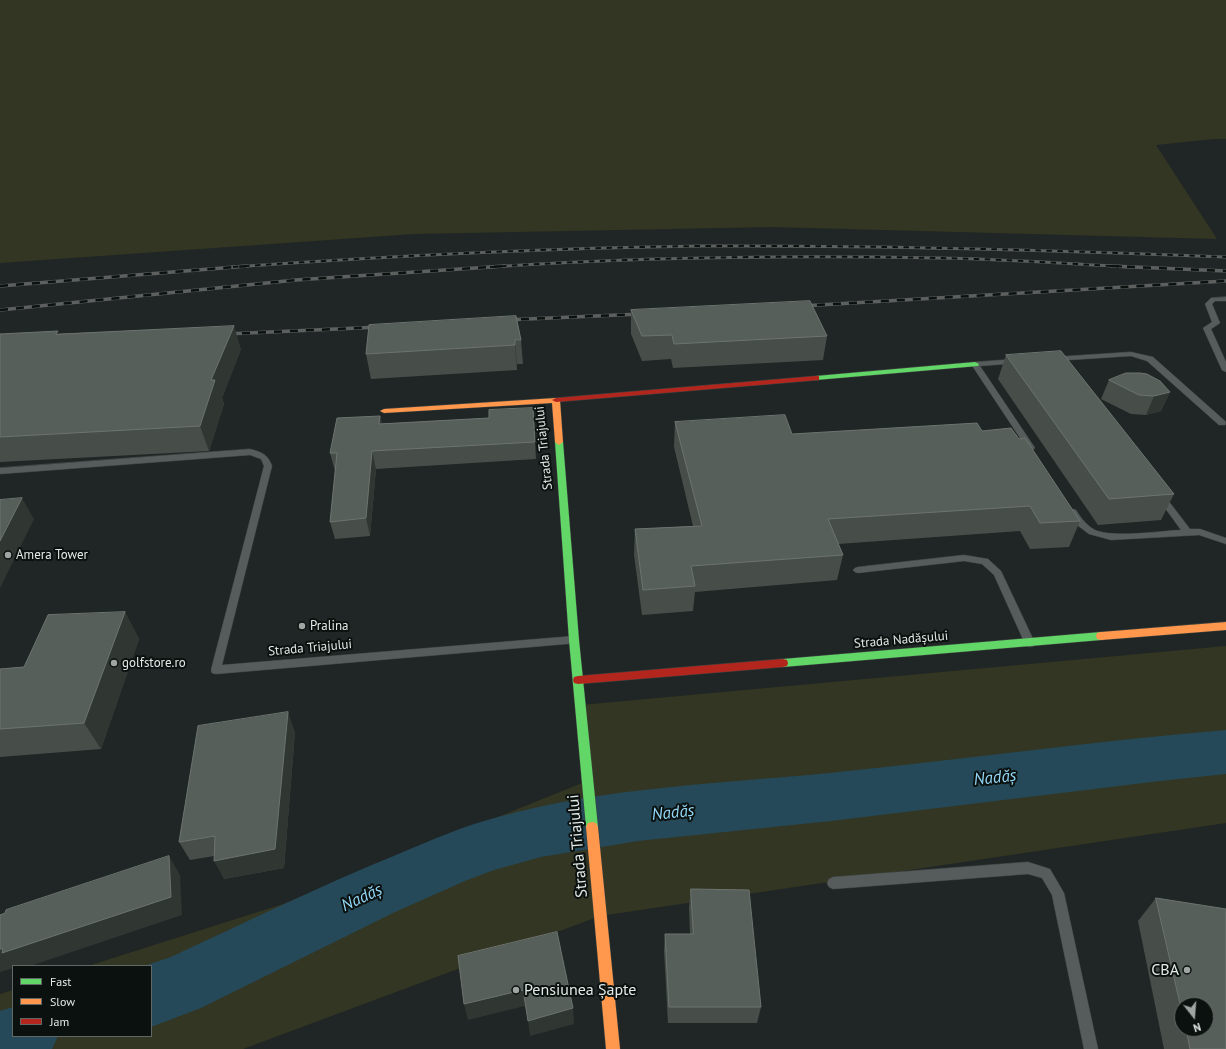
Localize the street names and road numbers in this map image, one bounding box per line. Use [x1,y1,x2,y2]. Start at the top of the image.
street label: Strada Triajului [532,405,556,491]
street label: Strada Nadășului [853,628,949,652]
street label: Strada Triajului [267,637,353,659]
street label: Strada Triajului [564,794,592,898]

